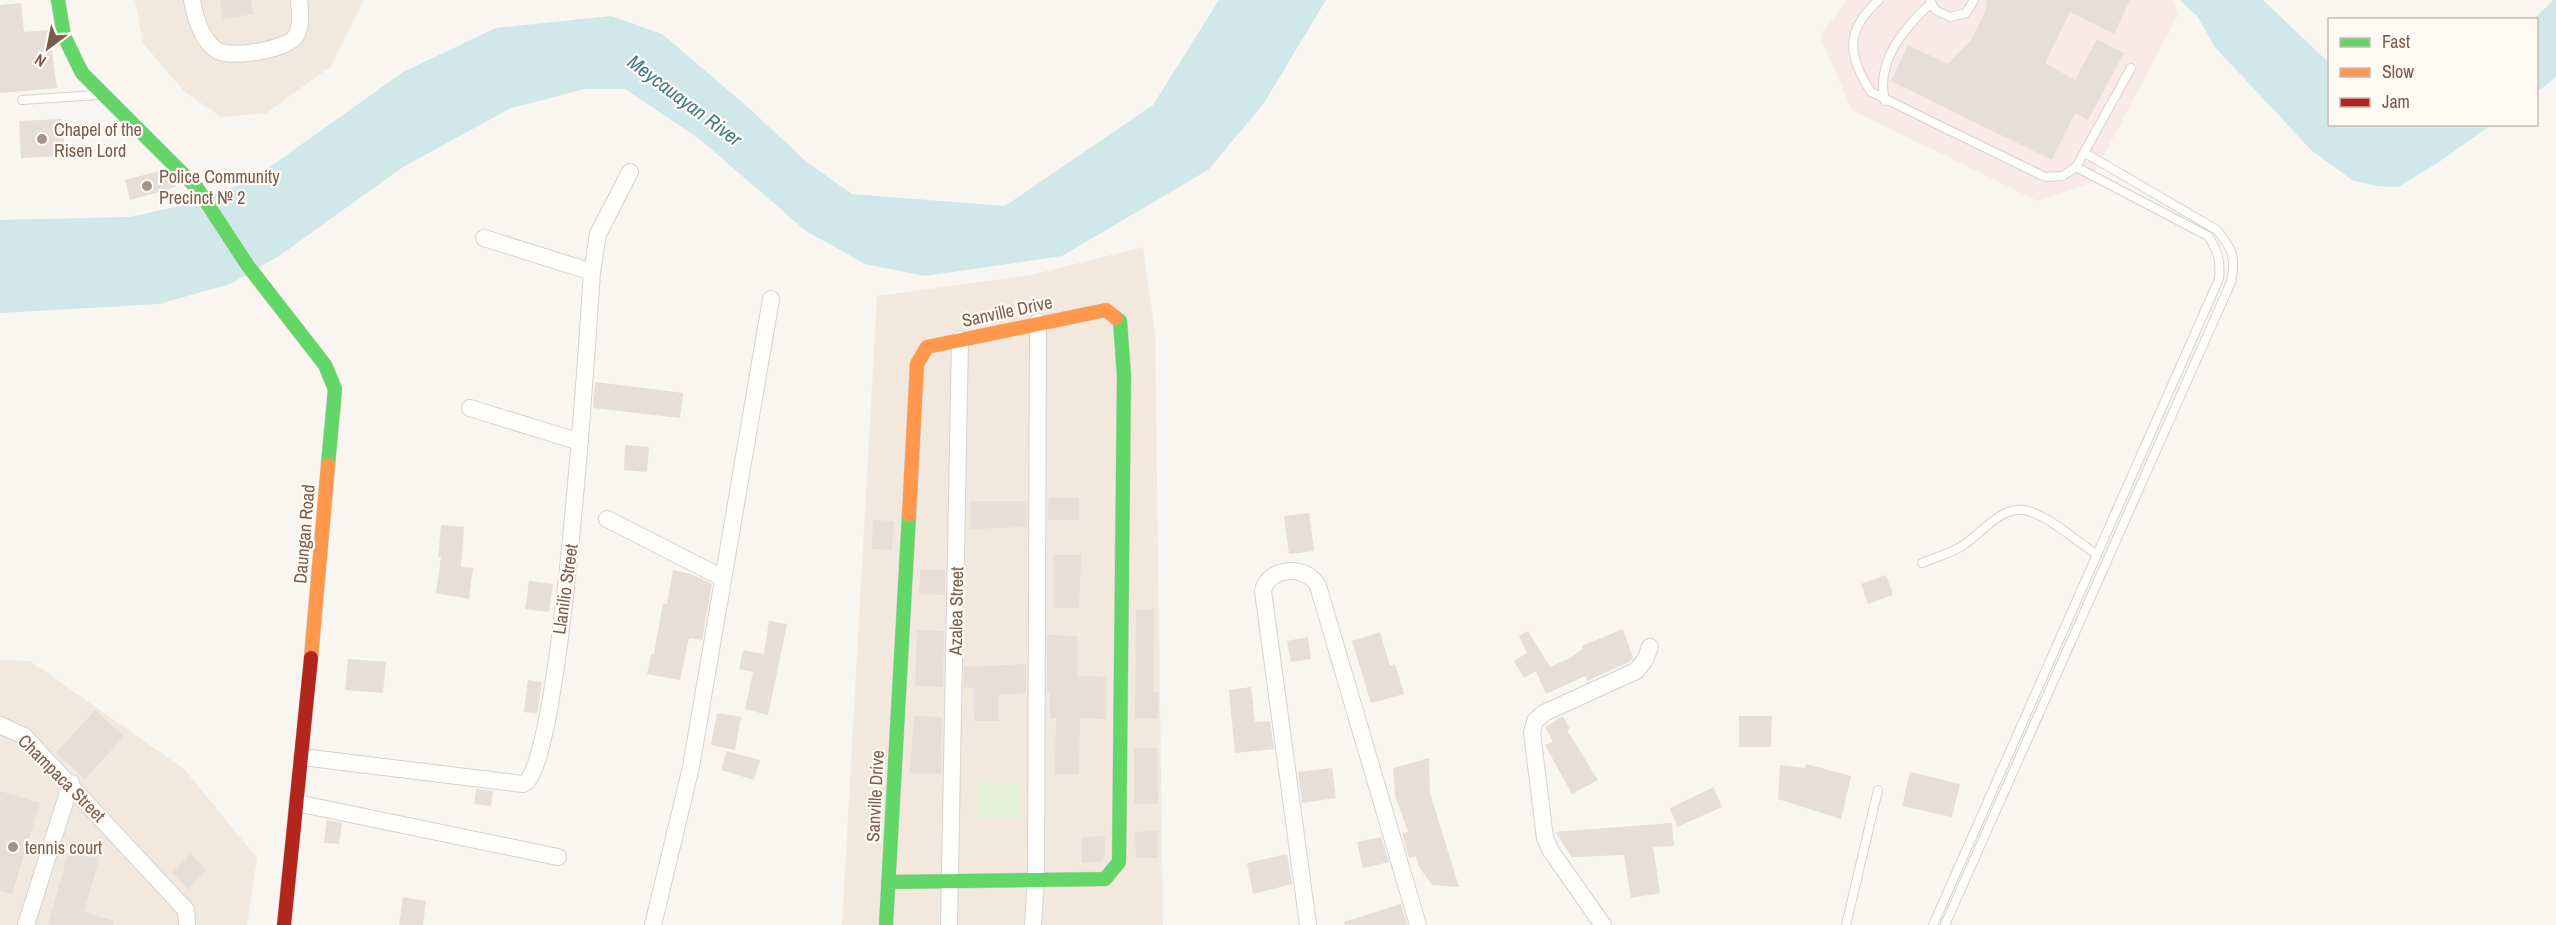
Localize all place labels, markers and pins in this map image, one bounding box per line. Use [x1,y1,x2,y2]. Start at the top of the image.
place label: Chapel of the Risen Lord [54,117,142,163]
marker: Chapel of the Risen Lord [35,132,49,146]
place label: Police Community Precinct № 2 [159,164,280,210]
marker: Police Community Precinct № 2 [140,179,154,193]
place label: tennis court [25,835,102,860]
marker: tennis court [6,840,20,854]

